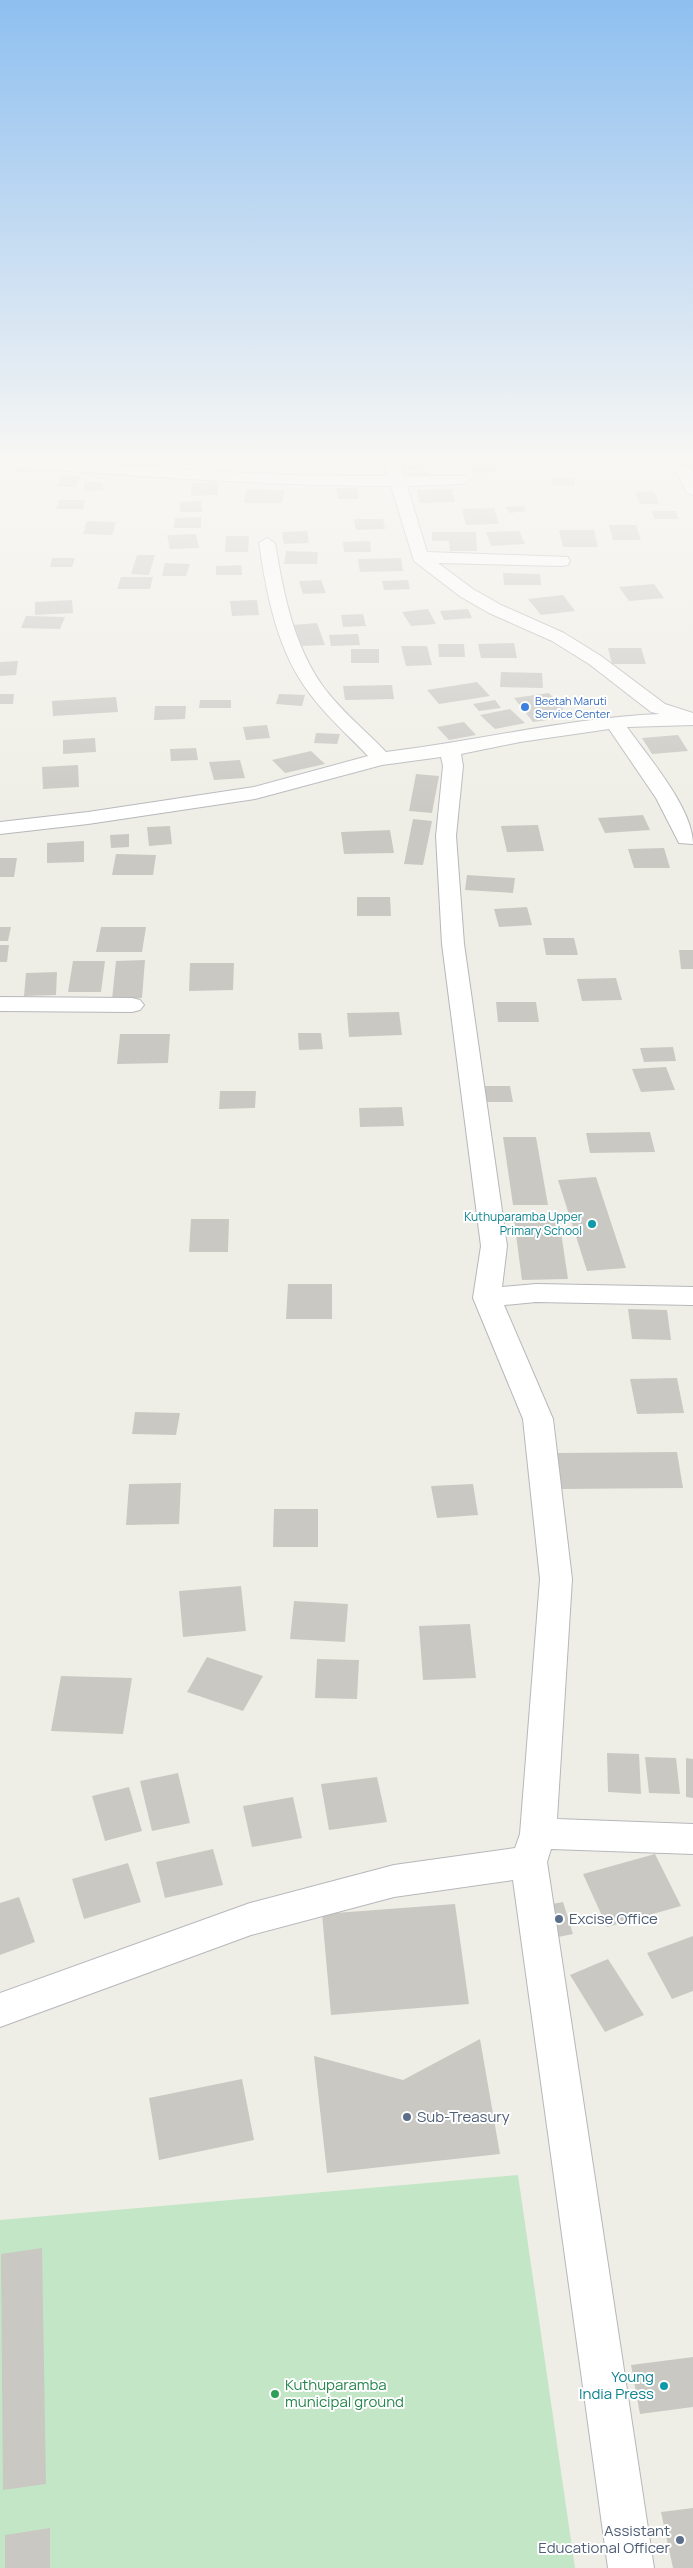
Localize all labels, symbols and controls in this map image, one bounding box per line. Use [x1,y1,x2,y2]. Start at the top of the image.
place label: Beetah Maruti Service Center [535,693,610,721]
marker: Beetah Maruti Service Center [519,701,531,713]
place label: Kuthuparamba Upper Primary School [464,1208,583,1239]
marker: Kuthuparamba Upper Primary School [586,1218,598,1230]
place label: Excise Office [569,1908,658,1929]
marker: Excise Office [553,1913,565,1925]
place label: Sub-Treasury [417,2106,510,2127]
marker: Sub-Treasury [401,2111,413,2123]
place label: Young India Press [579,2366,654,2404]
place label: Kuthuparamba municipal ground [285,2374,404,2412]
marker: Young India Press [658,2380,670,2392]
marker: Kuthuparamba municipal ground [269,2388,281,2400]
place label: Assistant Educational Officer [538,2520,671,2558]
marker: Assistant Educational Officer [674,2534,686,2546]

